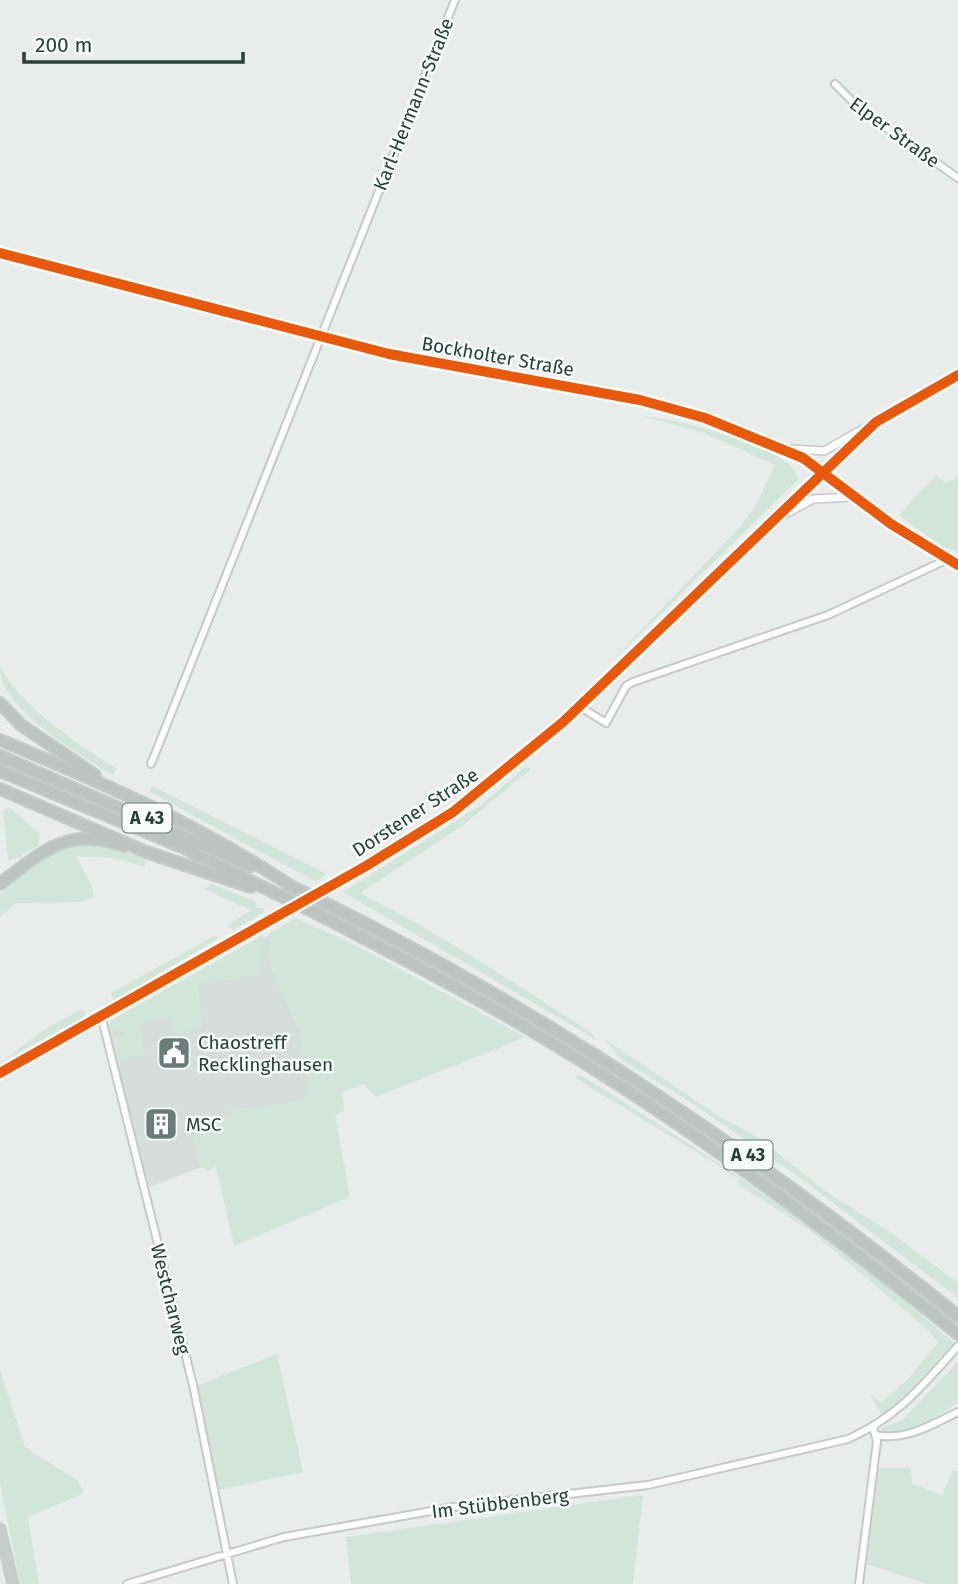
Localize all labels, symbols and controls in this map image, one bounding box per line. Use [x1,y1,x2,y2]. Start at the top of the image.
street label: Karl-Hermann-Straße [368,15,459,194]
scale bar [24,21,243,65]
text: 200 m [35,32,92,58]
street label: Elper Straße [845,92,944,173]
street label: Bockholter Straße [420,332,576,381]
street label: Dorstener Straße [348,763,483,862]
road number: A 43 [122,804,172,832]
place label: Chaostreff Recklinghausen [198,1031,333,1076]
public building icon: Chaostreff Recklinghausen [155,1034,193,1072]
building icon: MSC [142,1105,180,1143]
place label: MSC [186,1113,222,1136]
road number: A 43 [724,1140,772,1170]
street label: Westcharweg [146,1241,195,1357]
street label: Im Stübbenberg [430,1484,570,1523]

